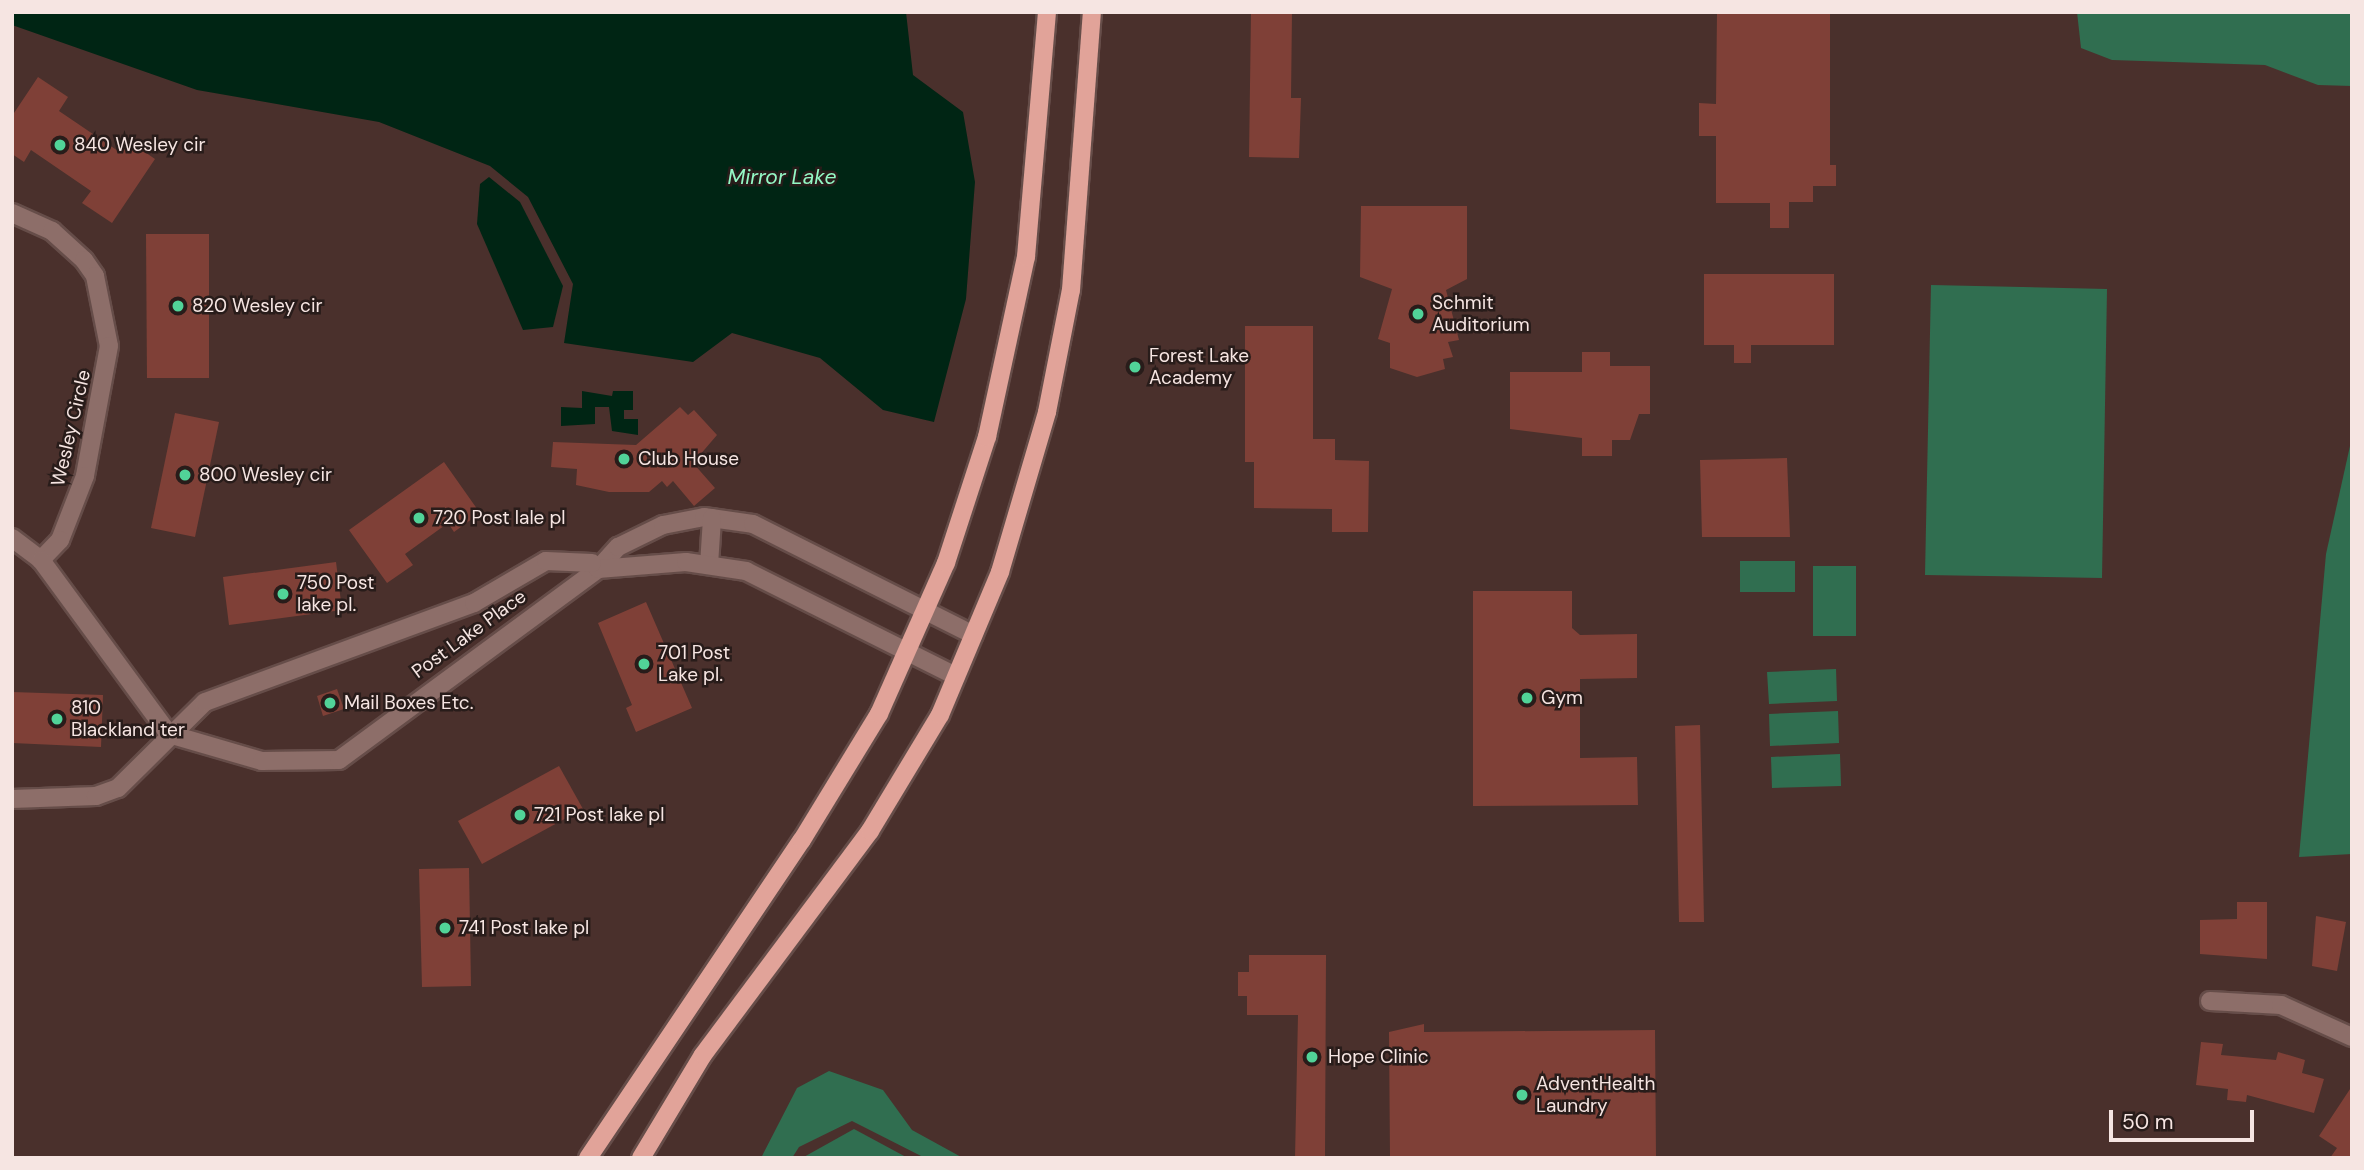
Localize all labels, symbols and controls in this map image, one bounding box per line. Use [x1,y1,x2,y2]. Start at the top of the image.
place label: 840 Wesley cir [74,134,206,156]
marker: 840 Wesley cir [52,137,68,153]
water label: Mirror Lake [727,164,837,190]
place label: Schmit Auditorium [1432,292,1530,336]
place label: 820 Wesley cir [192,295,323,317]
marker: 820 Wesley cir [170,298,186,314]
marker: Schmit Auditorium [1410,306,1426,322]
place label: Forest Lake Academy [1149,345,1249,389]
marker: Forest Lake Academy [1127,359,1143,375]
street label: Wesley Circle [47,368,95,488]
place label: Club House [638,448,739,470]
marker: Club House [616,451,632,467]
place label: 800 Wesley cir [199,464,332,486]
marker: 800 Wesley cir [177,467,193,483]
place label: 720 Post lale pl [433,507,566,529]
marker: 720 Post lale pl [411,510,427,526]
place label: 750 Post lake pl. [297,572,375,616]
street label: Post Lake Place [407,585,531,683]
marker: 750 Post lake pl. [275,586,291,602]
place label: 701 Post Lake pl. [658,642,730,686]
marker: 701 Post Lake pl. [636,656,652,672]
place label: Gym [1541,687,1583,709]
marker: Gym [1519,690,1535,706]
place label: Mail Boxes Etc. [344,692,473,714]
marker: Mail Boxes Etc. [322,695,338,711]
place label: 810 Blackland ter [71,697,185,741]
marker: 810 Blackland ter [49,711,65,727]
place label: 721 Post lake pl [534,804,664,826]
marker: 721 Post lake pl [512,807,528,823]
place label: 741 Post lake pl [459,917,589,939]
marker: 741 Post lake pl [437,920,453,936]
place label: Hope Clinic [1328,1046,1429,1068]
marker: Hope Clinic [1302,1047,1322,1067]
place label: AdventHealth Laundry [1536,1073,1655,1117]
marker: AdventHealth Laundry [1514,1087,1530,1103]
scale bar [2112,1096,2257,1140]
text: 50 m [2122,1108,2173,1136]

